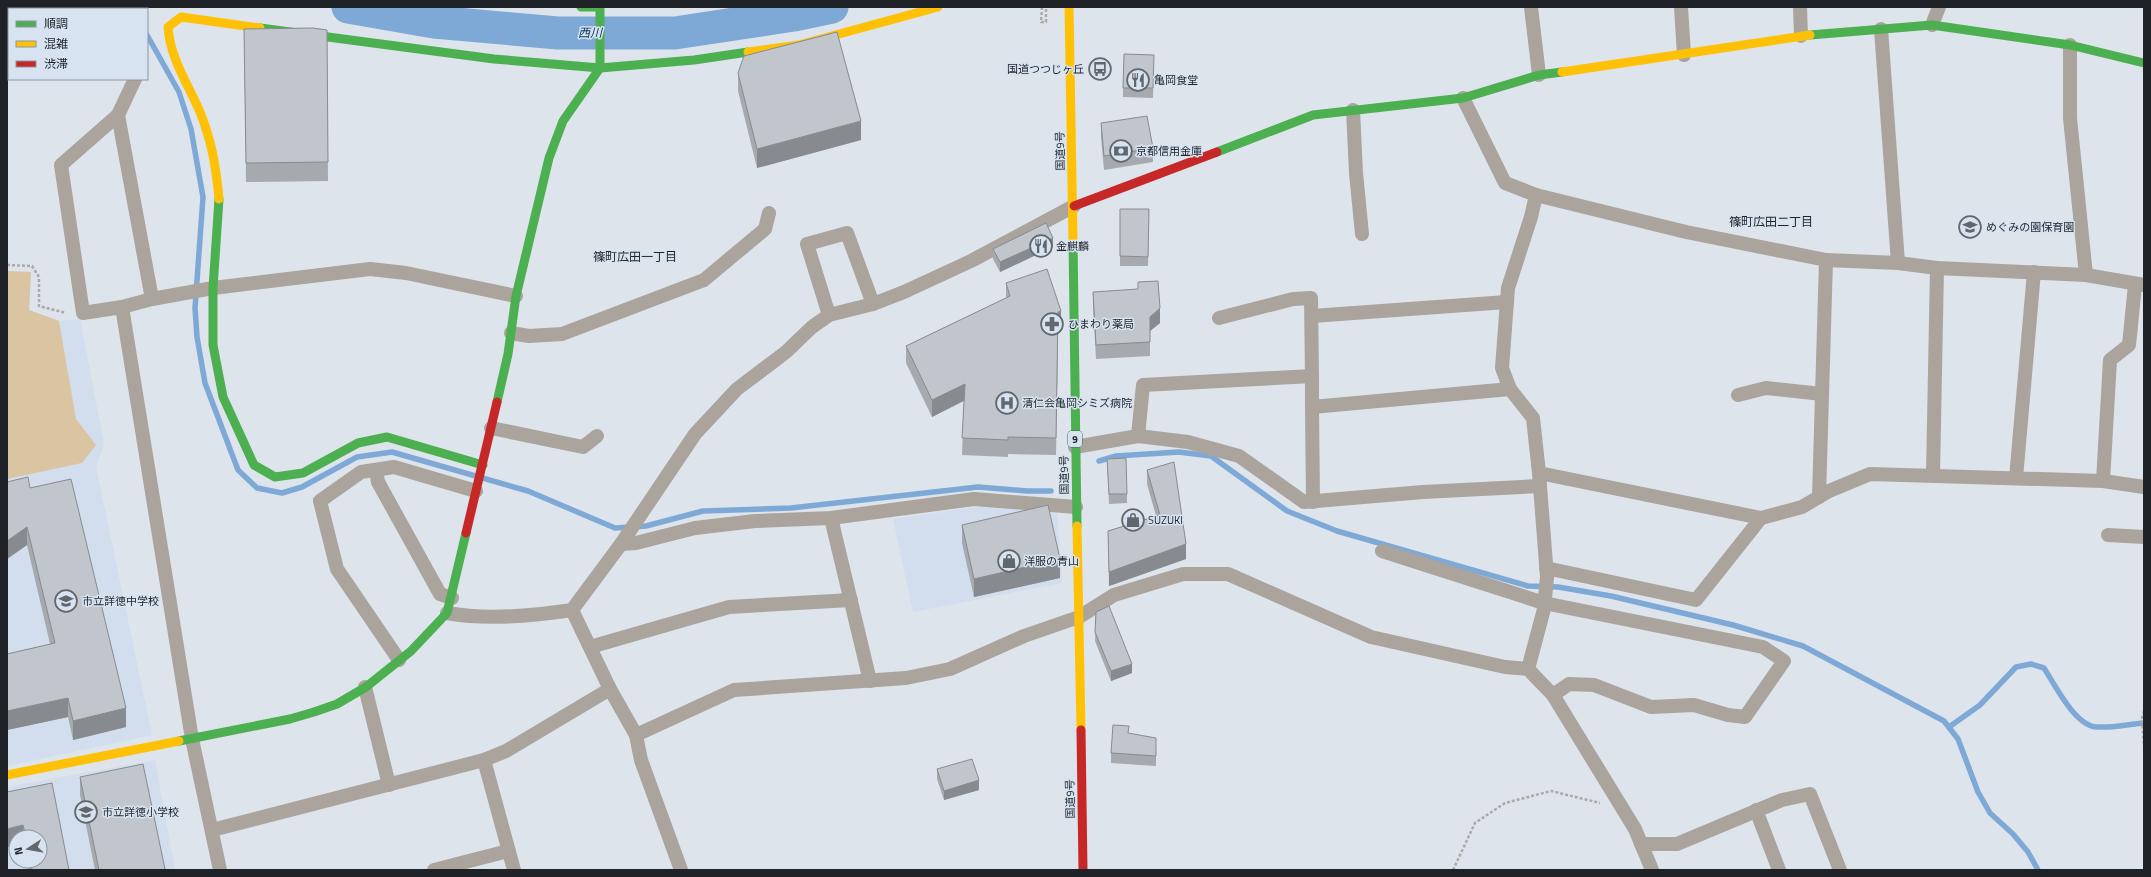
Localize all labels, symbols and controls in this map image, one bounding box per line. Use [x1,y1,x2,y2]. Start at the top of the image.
legend [8,8,148,80]
text: 順調 [44,14,68,33]
water label: 西川 [578,23,604,42]
text: 混雑 [44,34,68,53]
text: 渋滞 [44,54,68,73]
bus stop icon: 国道つつじヶ丘 [1087,56,1113,82]
place label: 国道つつじヶ丘 [1007,61,1084,77]
restaurant icon: 亀岡食堂 [1125,67,1151,93]
place label: 亀岡食堂 [1154,72,1198,88]
street label: 国道9号 [1052,131,1068,171]
bank icon: 京都信用金庫 [1108,138,1134,164]
place label: 京都信用金庫 [1136,143,1202,159]
district label: 篠町広田二丁目 [1729,212,1813,231]
school or university icon: めぐみの園保育園 [1957,214,1983,240]
place label: めぐみの園保育園 [1986,219,2074,235]
restaurant icon: 金麒麟 [1028,233,1054,259]
place label: 金麒麟 [1056,238,1089,254]
district label: 篠町広田一丁目 [593,247,677,266]
pharmacy icon: ひまわり薬局 [1039,311,1065,337]
place label: ひまわり薬局 [1068,316,1134,332]
hospital icon: 清仁会亀岡シミズ病院 [994,390,1020,416]
place label: 清仁会亀岡シミズ病院 [1022,395,1132,411]
road number: 9 [1068,431,1082,447]
street label: 国道9号 [1056,455,1072,495]
shop icon: SUZUKI [1120,507,1146,533]
place label: SUZUKI [1148,512,1183,528]
shop icon: 洋服の青山 [996,548,1022,574]
place label: 洋服の青山 [1024,553,1079,569]
school or university icon: 市立詳徳中学校 [53,588,79,614]
place label: 市立詳徳中学校 [82,593,159,609]
street label: 国道9号 [1062,779,1078,819]
school or university icon: 市立詳徳小学校 [73,799,99,825]
place label: 市立詳徳小学校 [102,804,179,820]
north arrow [8,829,48,869]
text: N [10,846,27,856]

